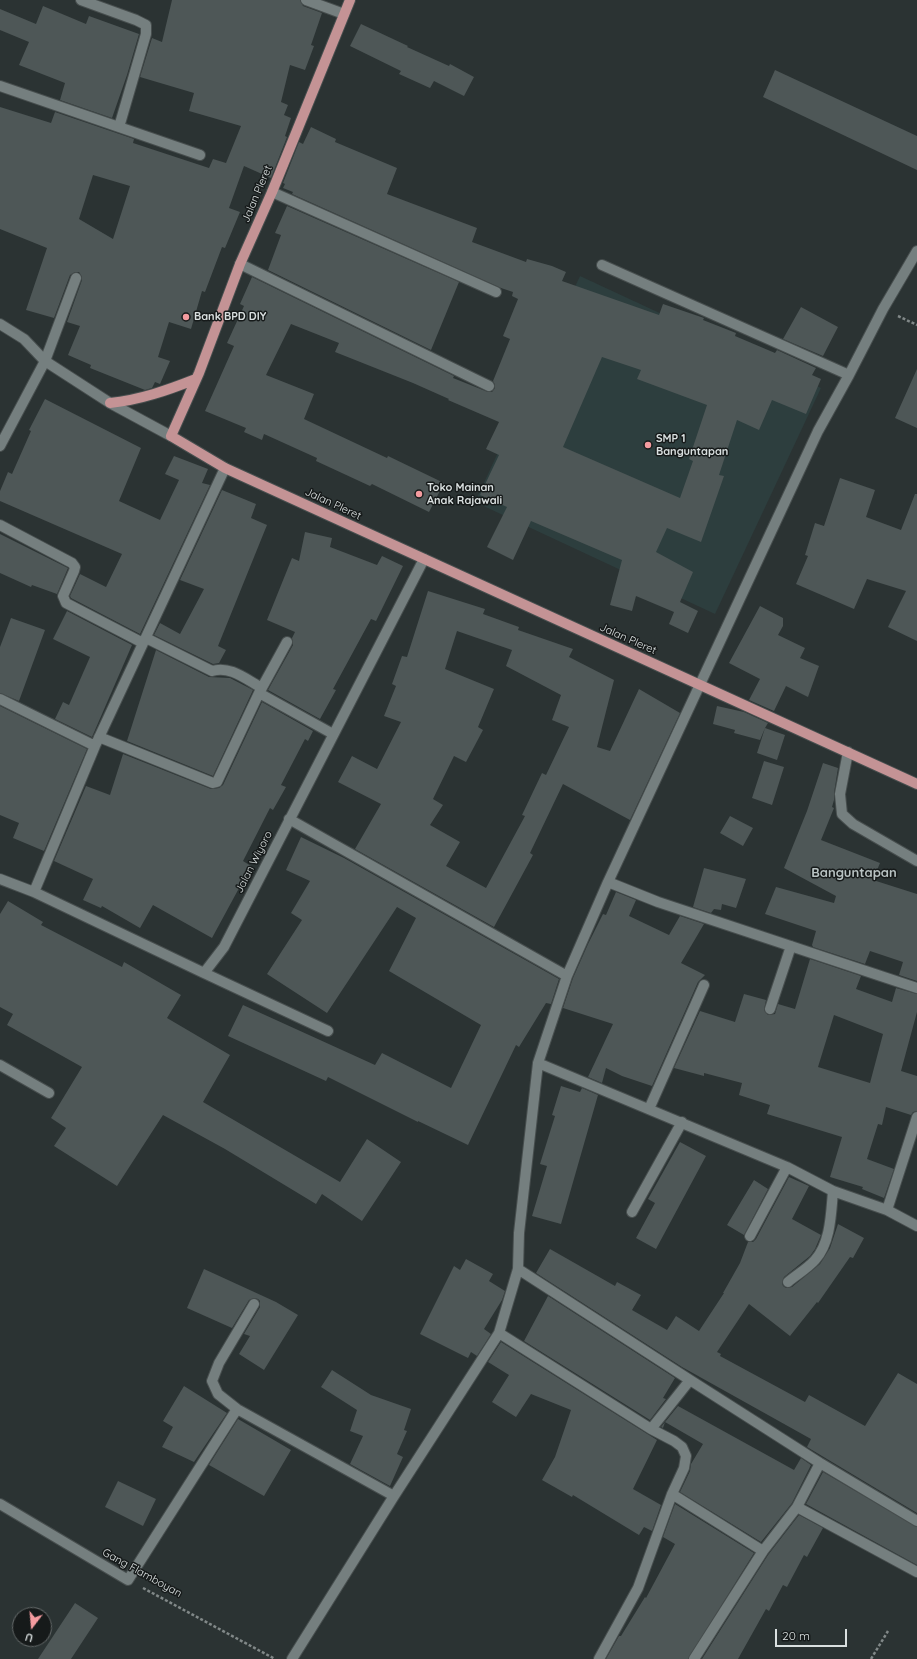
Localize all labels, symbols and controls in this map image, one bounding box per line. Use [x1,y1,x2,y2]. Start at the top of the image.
street label: Jalan Pleret [239,164,275,224]
place label: Bank BPD DIY [194,310,266,324]
marker: Bank BPD DIY [181,312,191,322]
place label: SMP 1 Banguntapan [656,432,728,458]
marker: SMP 1 Banguntapan [643,440,653,450]
place label: Toko Mainan Anak Rajawali [427,481,502,507]
street label: Jalan Pleret [303,485,363,523]
marker: Toko Mainan Anak Rajawali [414,489,424,499]
street label: Jalan Pleret [598,621,658,657]
street label: Jalan Wiyoro [233,829,275,895]
district label: Banguntapan [811,865,897,881]
street label: Gang Flamboyan [100,1546,184,1600]
north arrow [12,1607,52,1647]
scale bar [777,1621,849,1647]
text: 20 m [782,1628,810,1643]
text: U [23,1630,35,1645]

